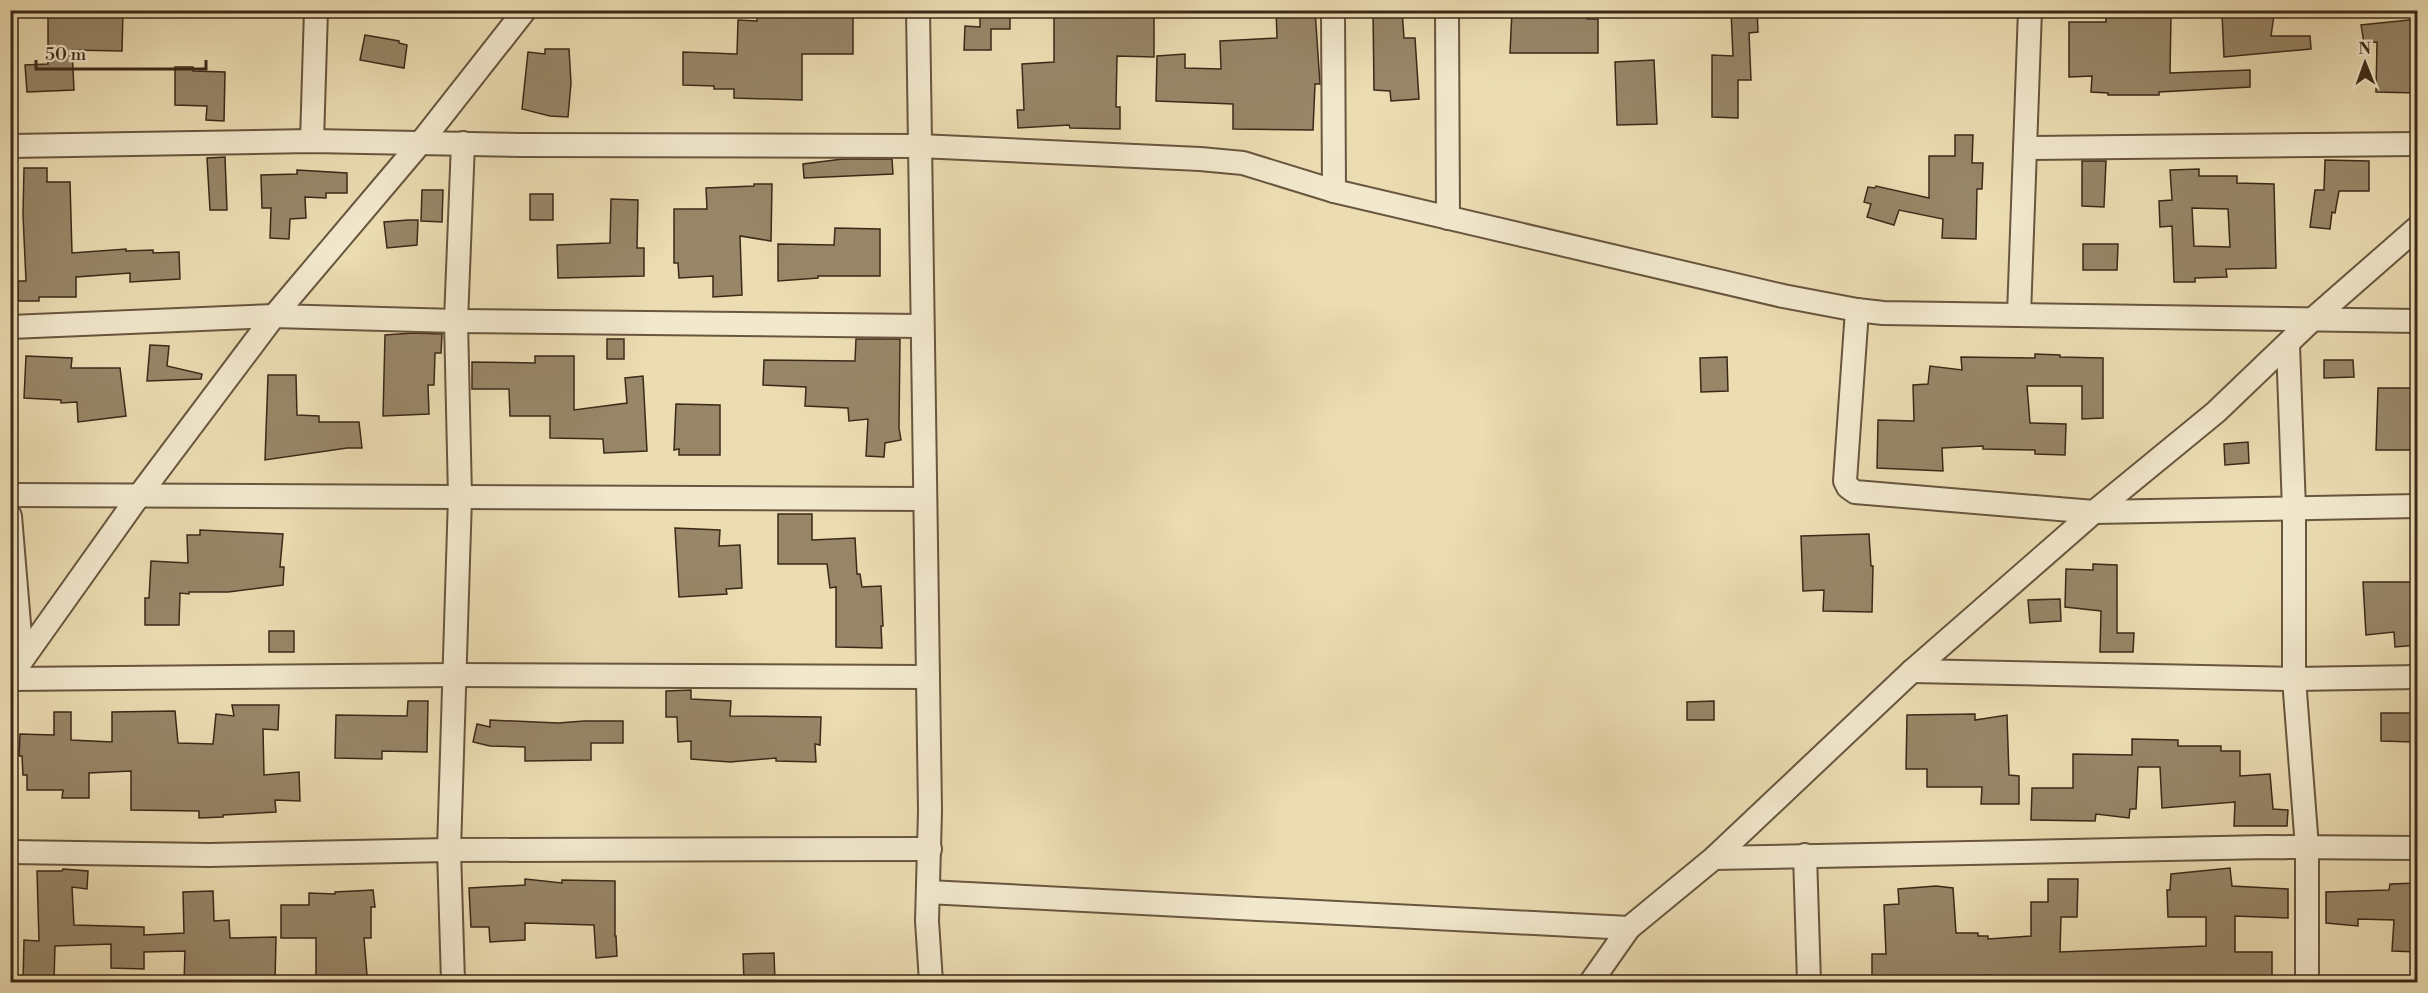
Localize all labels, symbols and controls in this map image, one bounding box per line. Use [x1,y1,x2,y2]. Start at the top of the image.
scale bar [36,33,206,71]
north arrow [2335,33,2395,93]
text: N [2358,39,2372,59]
text: 50 m [45,43,87,66]

